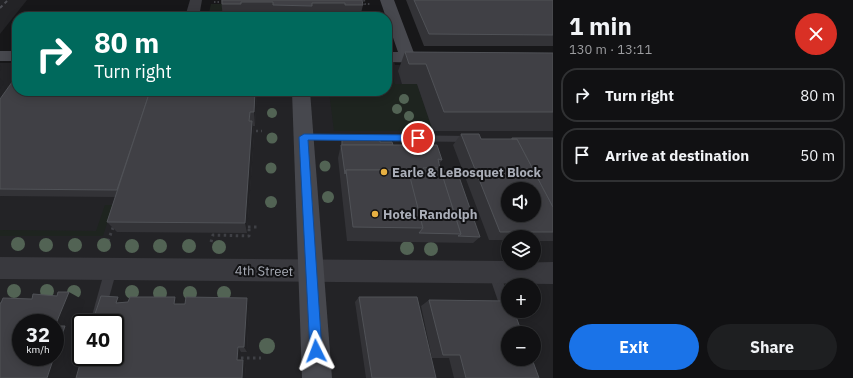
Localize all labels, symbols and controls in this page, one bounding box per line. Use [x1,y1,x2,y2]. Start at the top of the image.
text: 1 min [569,10,632,42]
button: close [795,13,837,55]
text: 80 m [94,24,159,61]
icon: right [28,28,80,80]
text: 130 m · 13:11 [569,41,652,58]
text: Turn right [94,60,172,83]
icon: right [571,84,593,106]
text: Turn right [605,86,674,105]
text: 80 m [800,86,835,105]
pin [401,121,435,155]
icon: arrive [407,127,429,149]
icon: arrive [571,144,593,166]
text: Arrive at destination [605,146,749,165]
text: 50 m [800,146,835,165]
place label: Earle & LeBosquet Block [392,164,542,181]
marker: Earle & LeBosquet Block [379,167,389,177]
map controls [501,182,541,366]
button: sound [501,182,541,222]
place label: Hotel Randolph [383,206,478,223]
marker: Hotel Randolph [370,209,380,219]
button: layers [501,230,541,270]
street label: 4th Street [235,262,293,280]
button: + [501,278,541,318]
speed limit sign: 40 [72,314,124,366]
text: 32 [26,321,50,348]
button: Exit [569,324,699,370]
button: Share [707,324,837,370]
button: − [501,326,541,366]
position arrow [295,330,337,372]
text: km/h [26,343,50,356]

